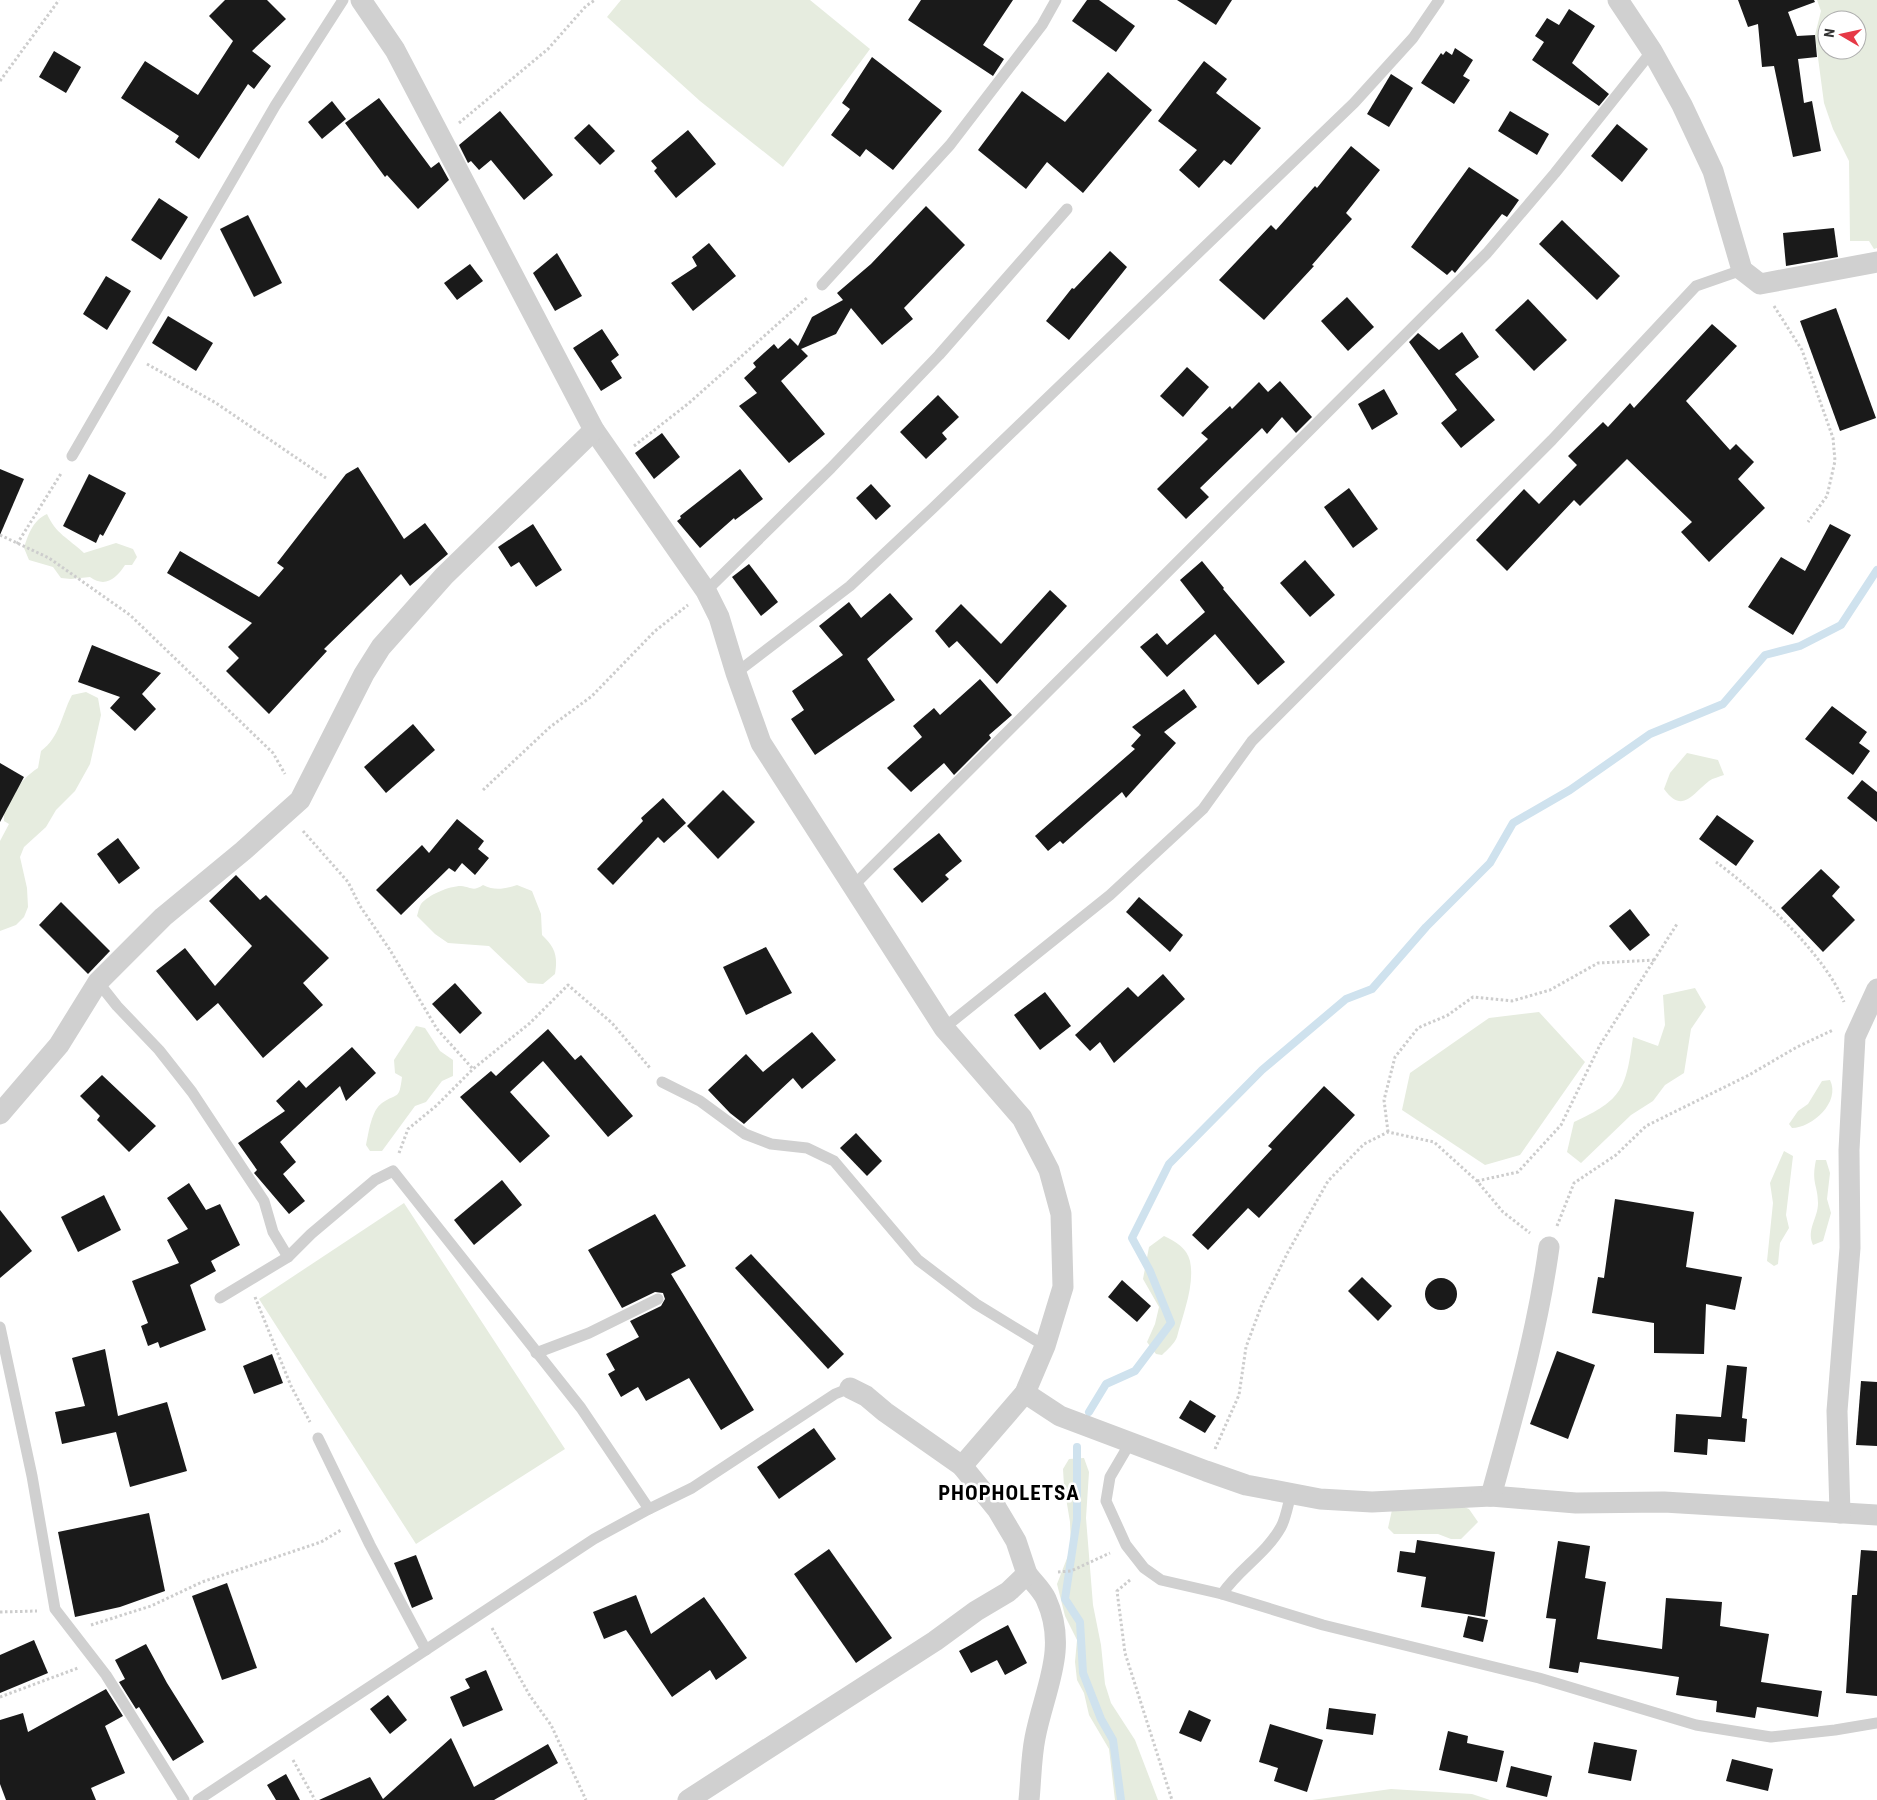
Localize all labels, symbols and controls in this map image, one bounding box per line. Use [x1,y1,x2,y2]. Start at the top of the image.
north arrow [1817,10,1867,60]
text: N [1821,27,1838,38]
district label: PHOPHOLETSA [938,1481,1080,1505]

